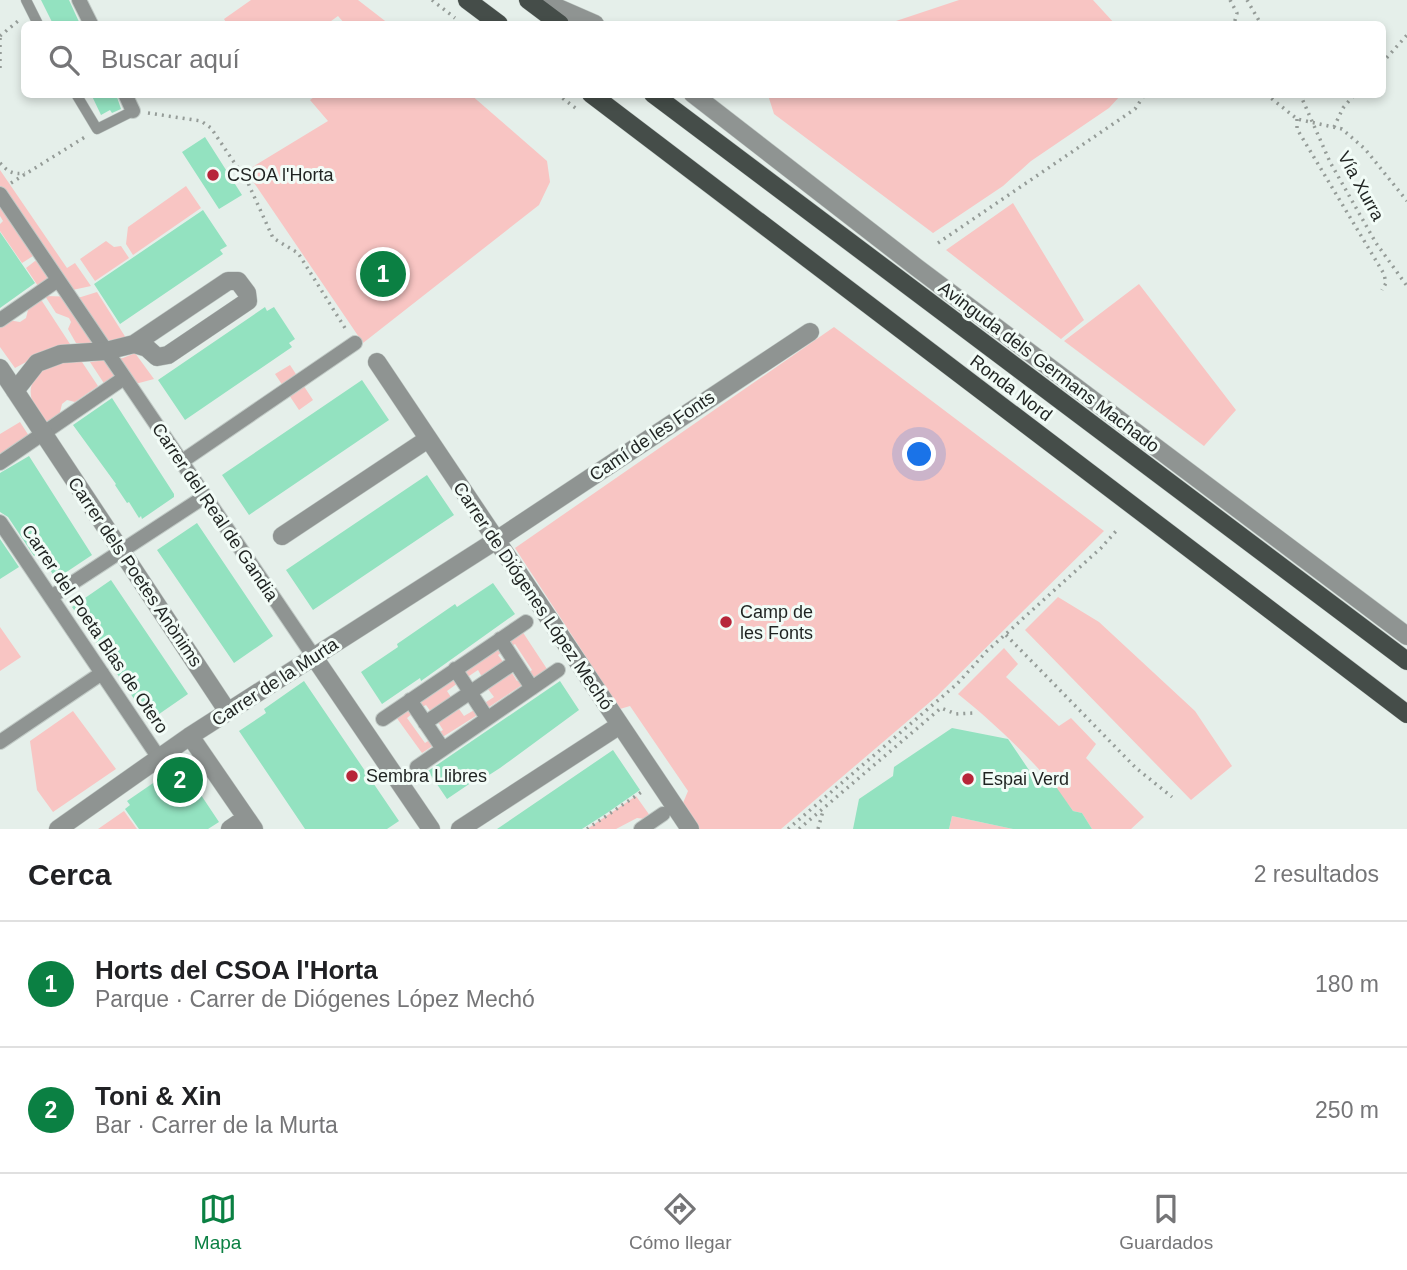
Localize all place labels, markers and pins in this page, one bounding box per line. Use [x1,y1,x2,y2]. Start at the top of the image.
place label: CSOA l'Horta [227,165,334,185]
marker: CSOA l'Horta [205,167,221,183]
pin: 1 [360,248,406,300]
place label: Camp de les Fonts [740,602,813,643]
marker: Camp de les Fonts [718,614,734,630]
pin: 2 [157,754,203,806]
place label: Sembra Llibres [366,766,487,786]
marker: Sembra Llibres [344,768,360,784]
place label: Espai Verd [982,769,1069,789]
marker: Espai Verd [960,771,976,787]

